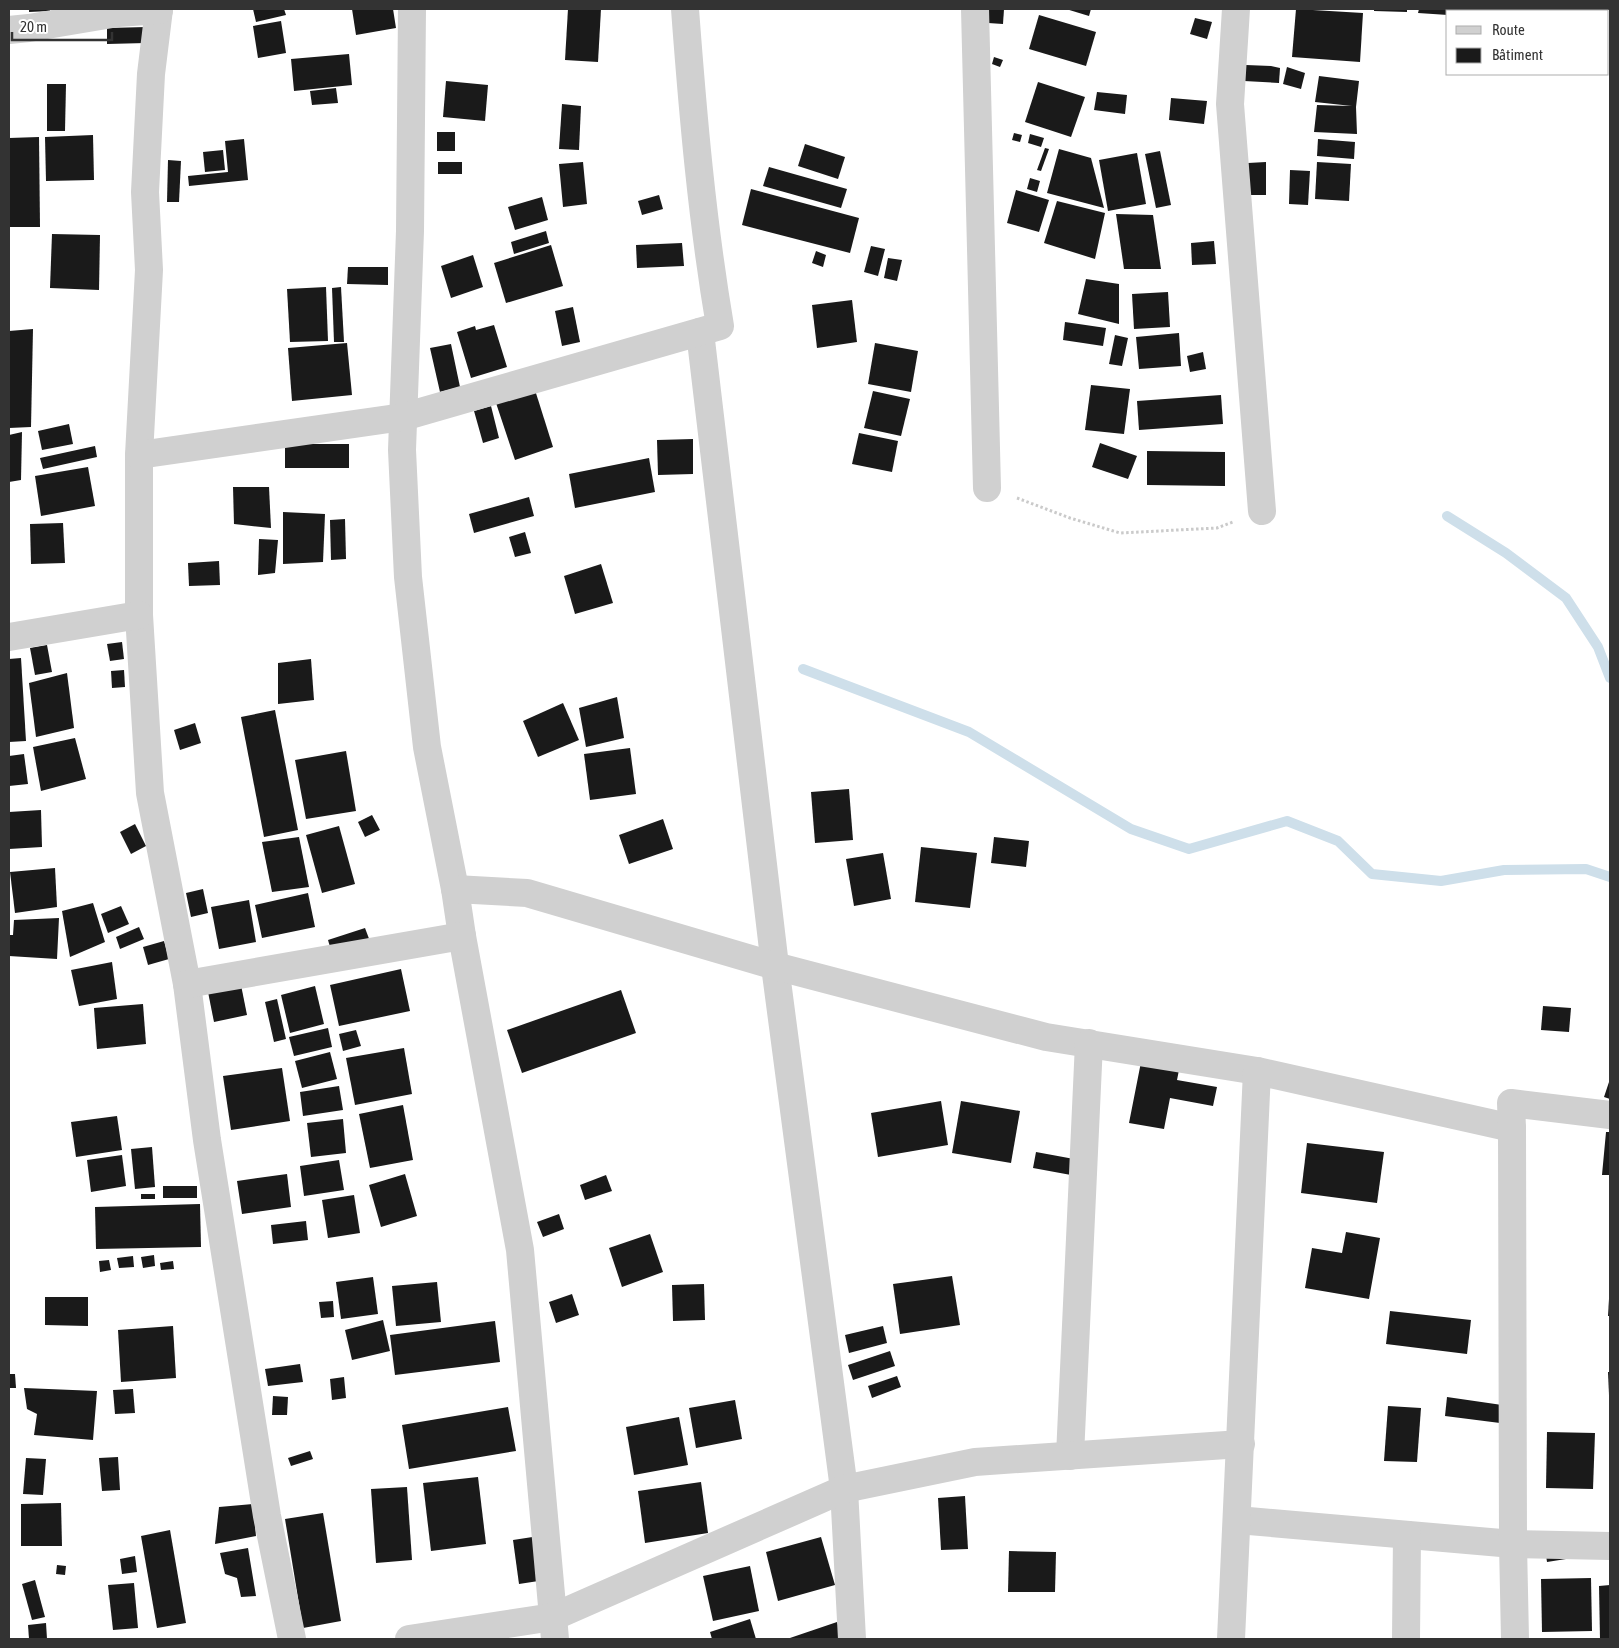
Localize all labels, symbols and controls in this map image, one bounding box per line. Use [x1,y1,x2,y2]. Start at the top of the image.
scale bar [12,10,112,42]
legend [1446,10,1609,75]
text: 20 m [20,18,47,35]
text: Route [1492,21,1525,38]
text: Bâtiment [1492,46,1543,63]

